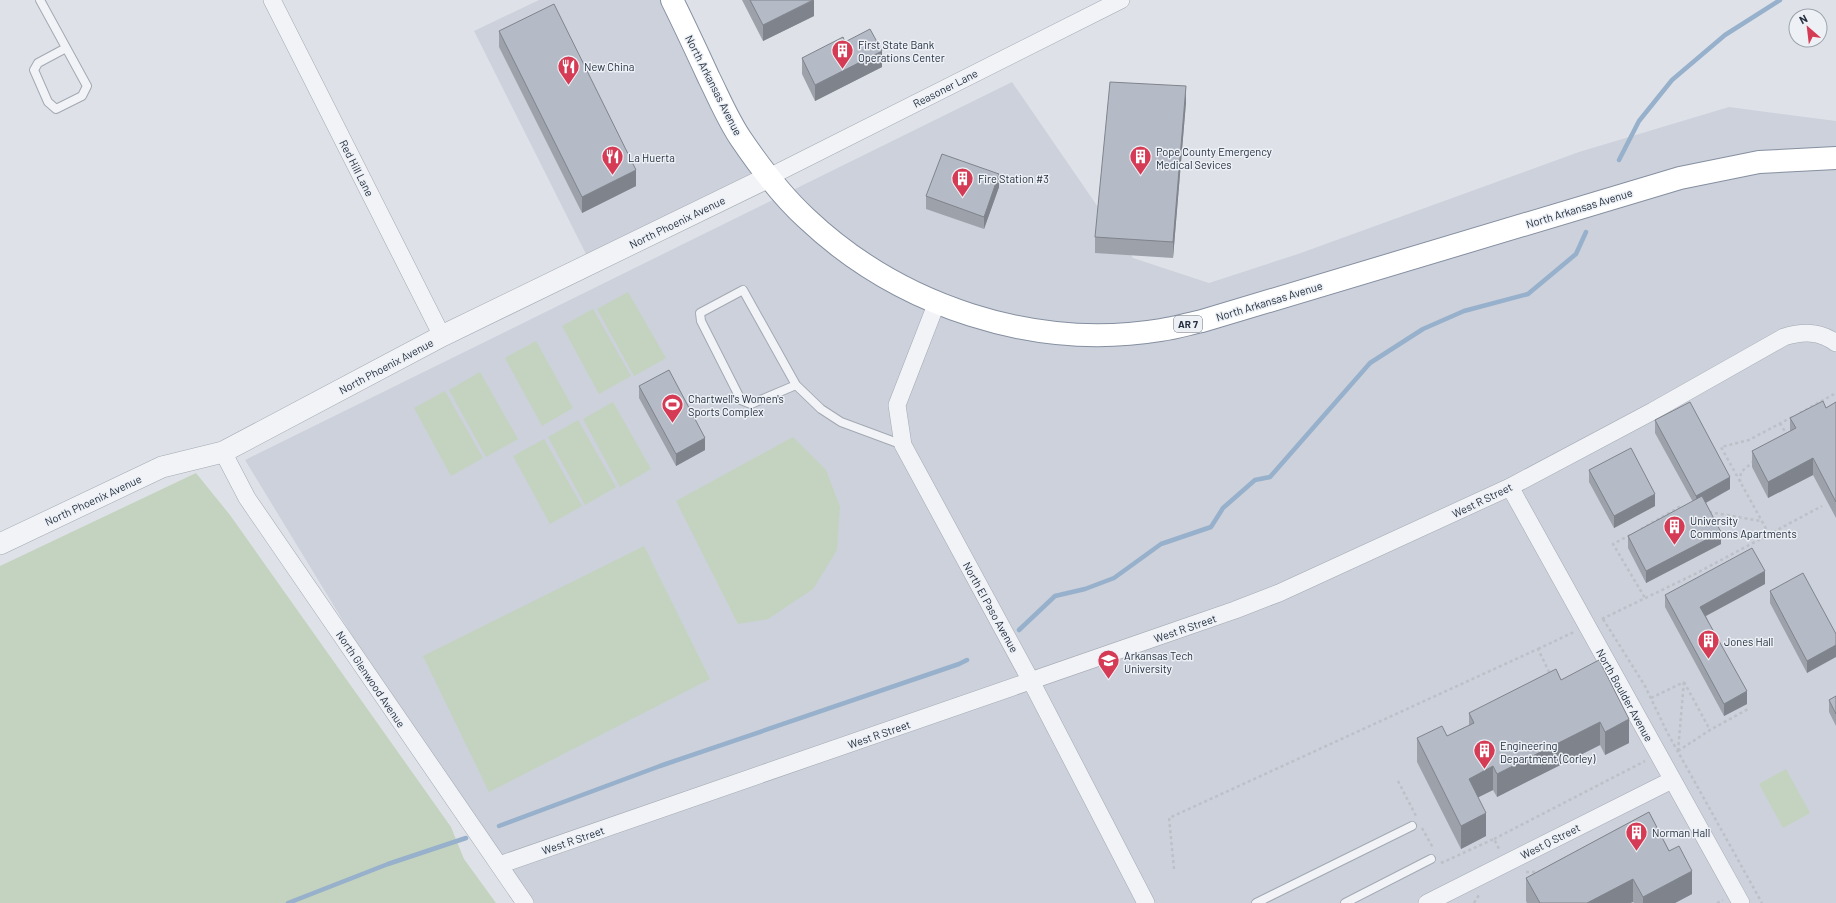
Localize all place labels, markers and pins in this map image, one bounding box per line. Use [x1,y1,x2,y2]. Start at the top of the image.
building icon: First State Bank Operations Center [829,37,855,70]
place label: First State Bank Operations Center [858,38,945,64]
restaurant icon: New China [555,53,581,86]
place label: New China [584,60,634,73]
restaurant icon: La Huerta [600,144,626,177]
building icon: Pope County Emergency Medical Sevices [1128,144,1154,177]
place label: Pope County Emergency Medical Sevices [1156,145,1272,171]
place label: La Huerta [628,151,675,164]
building icon: Fire Station #3 [950,165,976,198]
place label: Fire Station #3 [978,172,1049,185]
sports icon: Chartwell's Women's Sports Complex [659,391,685,424]
place label: Chartwell's Women's Sports Complex [688,392,784,418]
building icon: University Commons Apartments [1661,513,1687,546]
place label: University Commons Apartments [1690,514,1797,540]
building icon: Jones Hall [1696,628,1722,661]
place label: Jones Hall [1724,635,1773,648]
school or university icon: Arkansas Tech University [1095,648,1121,681]
place label: Arkansas Tech University [1124,649,1193,675]
building icon: Engineering Department (Corley) [1472,738,1498,771]
place label: Engineering Department (Corley) [1500,739,1595,765]
building icon: Norman Hall [1624,819,1650,852]
place label: Norman Hall [1652,826,1710,839]

